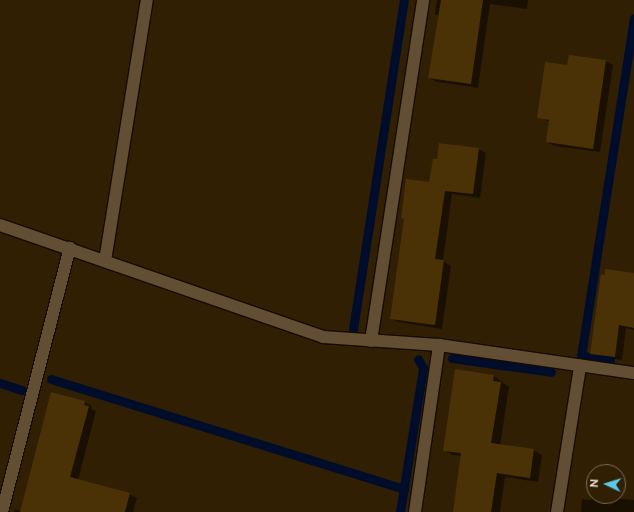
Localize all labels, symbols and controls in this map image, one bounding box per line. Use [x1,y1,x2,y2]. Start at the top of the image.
north arrow [586,464,626,504]
text: N [588,479,601,488]

